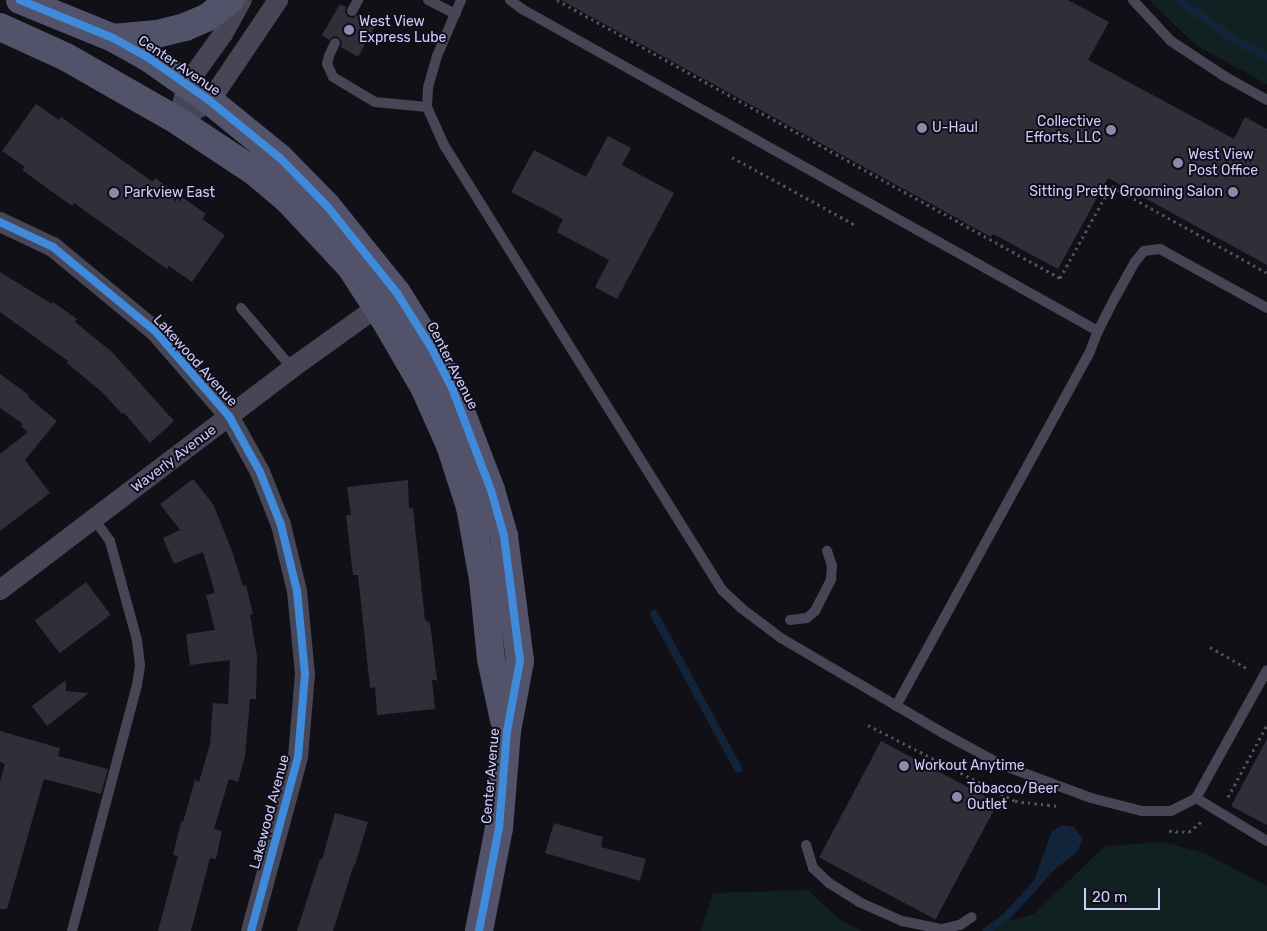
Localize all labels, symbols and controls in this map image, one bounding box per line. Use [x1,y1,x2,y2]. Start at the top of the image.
place label: West View Express Lube [359,14,446,46]
marker: West View Express Lube [343,24,355,36]
street label: Center Avenue [134,32,224,100]
place label: Collective Efforts, LLC [1025,114,1101,146]
place label: U-Haul [932,120,978,136]
marker: U-Haul [916,122,928,134]
marker: Collective Efforts, LLC [1105,124,1117,136]
place label: West View Post Office [1188,147,1258,180]
marker: West View Post Office [1172,157,1184,169]
place label: Sitting Pretty Grooming Salon [1029,184,1223,200]
place label: Parkview East [124,185,215,201]
marker: Sitting Pretty Grooming Salon [1227,186,1239,198]
marker: Parkview East [108,187,120,199]
street label: Lakewood Avenue [149,312,241,410]
street label: Center Avenue [423,319,481,413]
street label: Waverly Avenue [128,421,220,497]
street label: Center Avenue [478,727,504,825]
street label: Lakewood Avenue [247,753,293,871]
place label: Workout Anytime [914,758,1025,774]
marker: Workout Anytime [898,760,910,772]
place label: Tobacco/Beer Outlet [967,781,1059,814]
marker: Tobacco/Beer Outlet [951,791,963,803]
scale bar [1087,878,1163,910]
text: 20 m [1092,888,1127,906]

